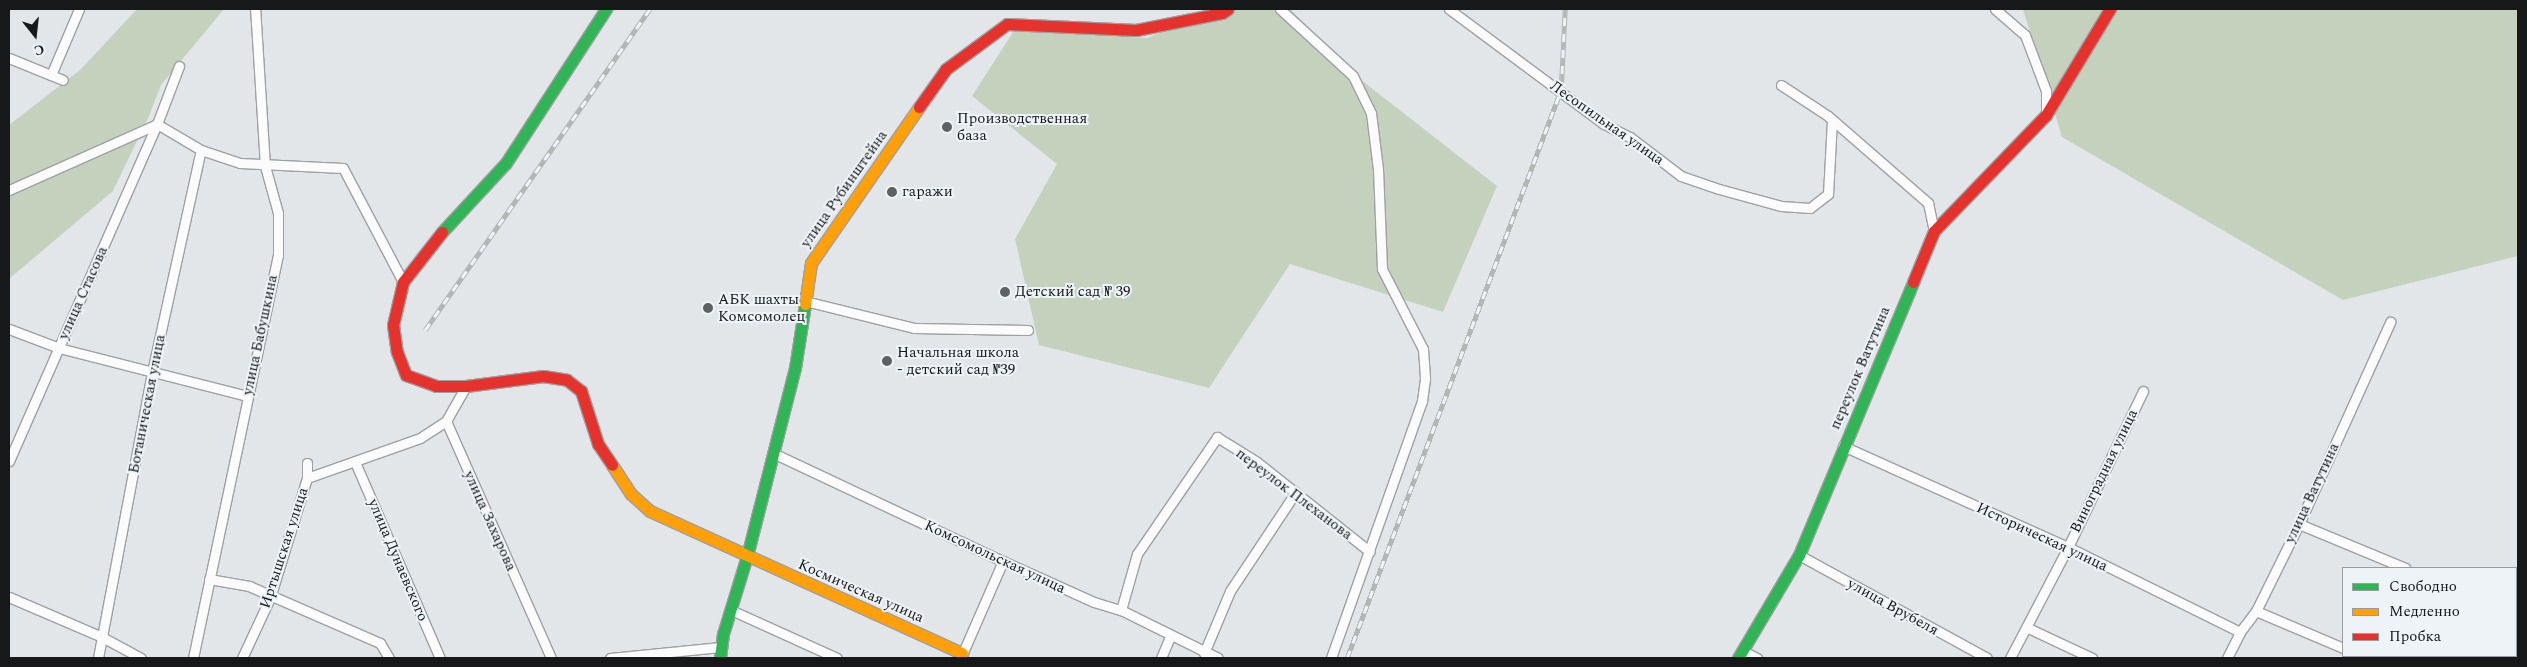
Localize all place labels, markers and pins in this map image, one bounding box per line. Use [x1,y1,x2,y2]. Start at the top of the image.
place label: Производственная база [957,109,1087,144]
marker: Производственная база [941,121,953,133]
place label: гаражи [902,183,953,201]
marker: гаражи [886,186,898,198]
place label: Детский сад № 39 [1015,283,1130,301]
marker: Детский сад № 39 [999,286,1011,298]
place label: АБК шахты Комсомолец [718,290,805,325]
marker: АБК шахты Комсомолец [702,302,714,314]
place label: Начальная школа - детский сад №39 [897,343,1019,378]
marker: Начальная школа - детский сад №39 [881,355,893,367]

